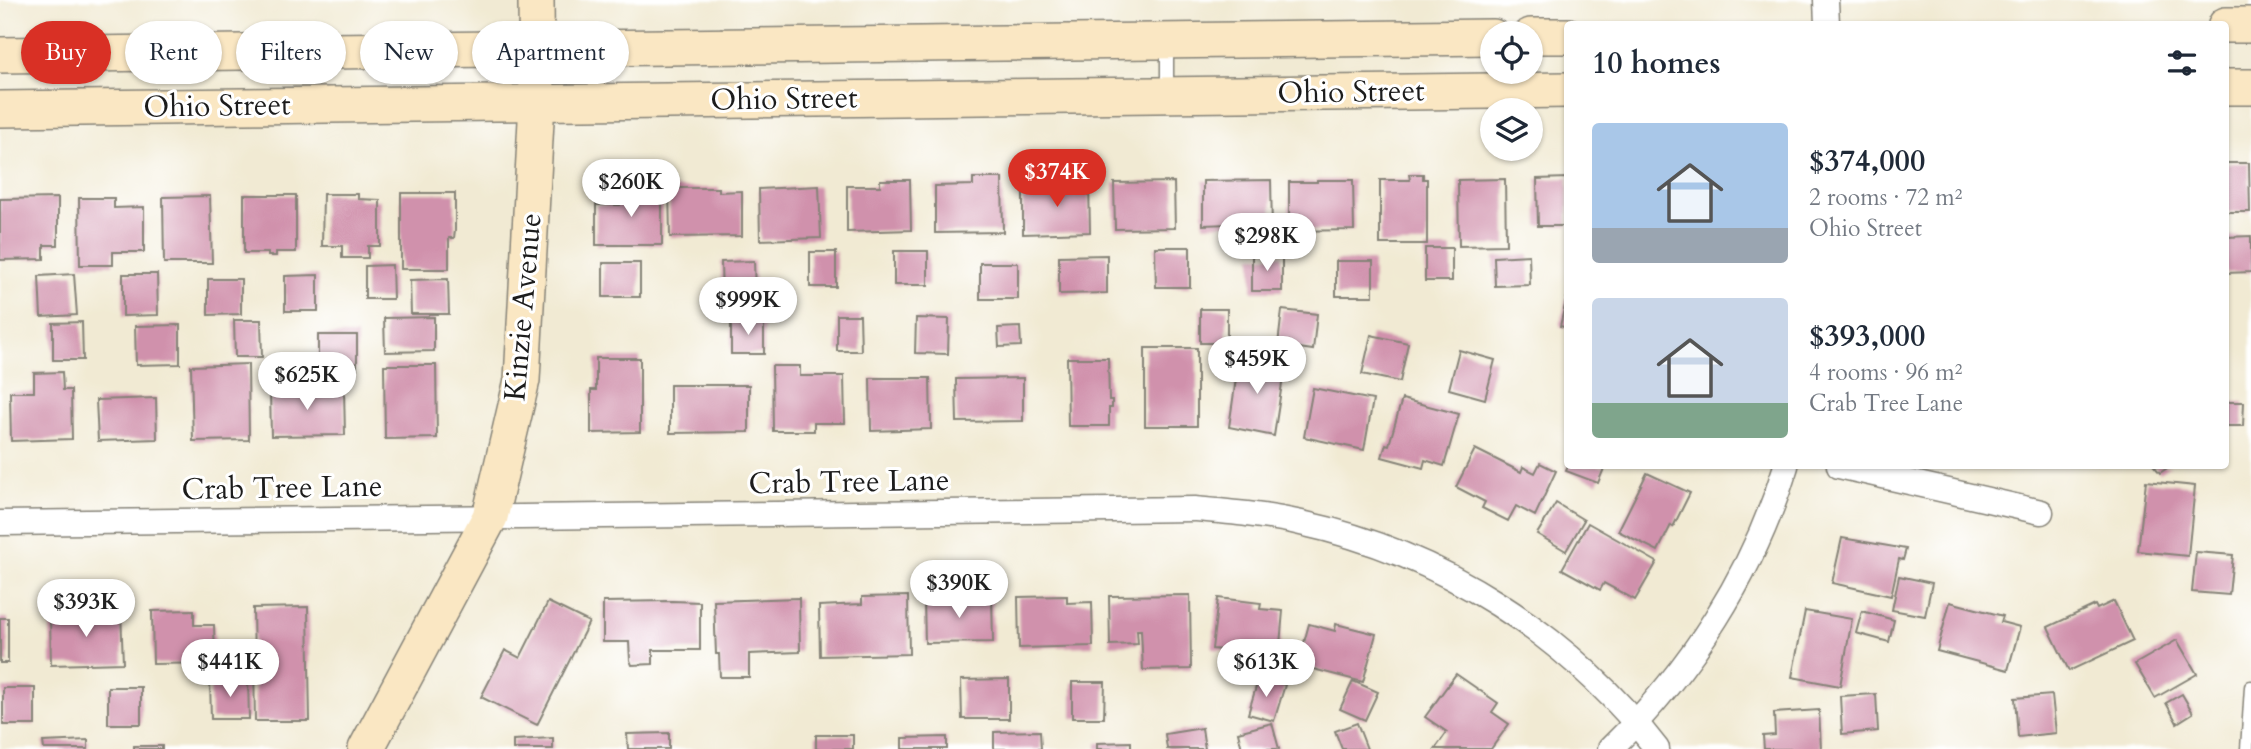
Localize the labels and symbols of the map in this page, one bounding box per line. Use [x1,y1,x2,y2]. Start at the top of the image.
street label: Ohio Street [1277,70,1426,114]
street label: Ohio Street [710,77,859,121]
street label: Ohio Street [143,84,292,128]
pin: $374K [1008,150,1106,209]
pin: $260K [582,160,680,219]
street label: Kinzie Avenue [494,211,552,403]
pin: $298K [1218,214,1316,273]
pin: $999K [699,278,797,337]
pin: $459K [1208,336,1306,396]
pin: $625K [258,352,356,412]
street label: Crab Tree Lane [748,460,950,504]
street label: Crab Tree Lane [181,466,383,510]
pin: $390K [910,560,1008,620]
pin: $393K [37,580,135,639]
pin: $441K [181,640,279,699]
pin: $613K [1217,640,1315,699]

